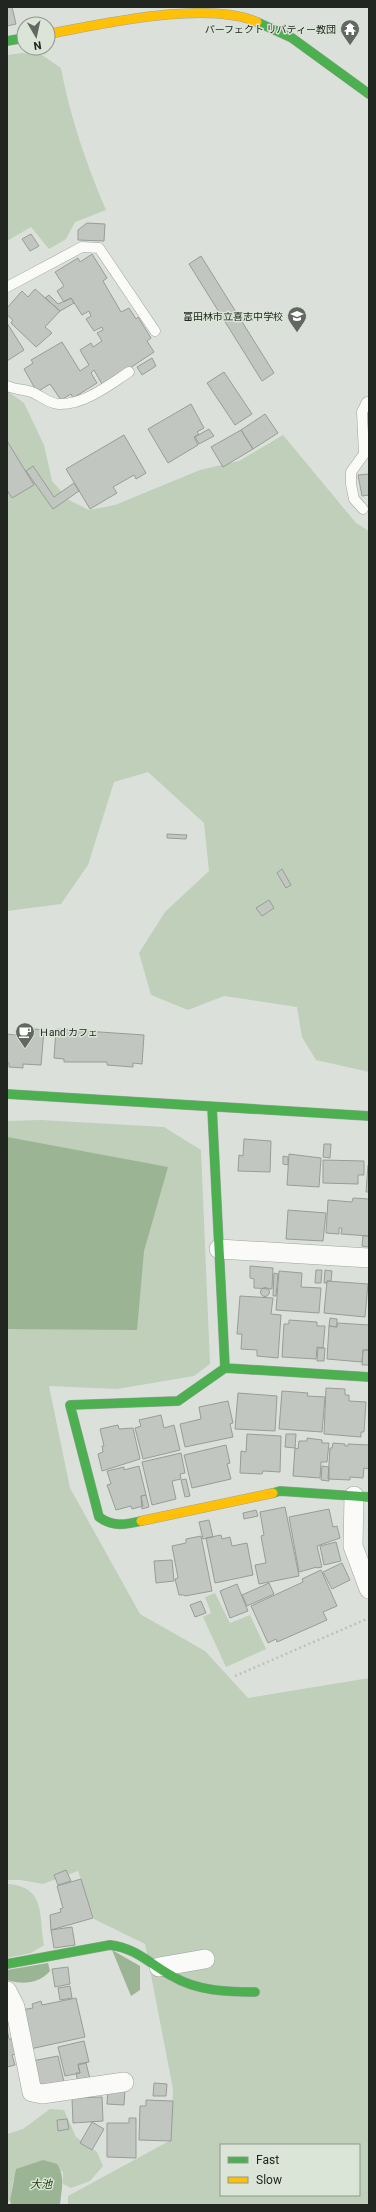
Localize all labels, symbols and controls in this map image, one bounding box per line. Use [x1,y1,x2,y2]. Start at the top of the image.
north arrow [16,16,56,56]
temple icon: パーフェクト リバティー教団 [339,18,361,46]
place label: パーフェクト リバティー教団 [205,24,336,35]
text: N [32,38,42,52]
school or university icon: 富田林市立喜志中学校 [286,305,308,333]
place label: 富田林市立喜志中学校 [183,311,283,322]
cafe icon: Ｈand カフェ [14,1021,36,1049]
place label: Ｈand カフェ [39,1027,98,1038]
legend [220,2144,360,2196]
text: Fast [256,2153,279,2167]
text: Slow [256,2173,282,2187]
water label: 大池 [30,2178,53,2191]

